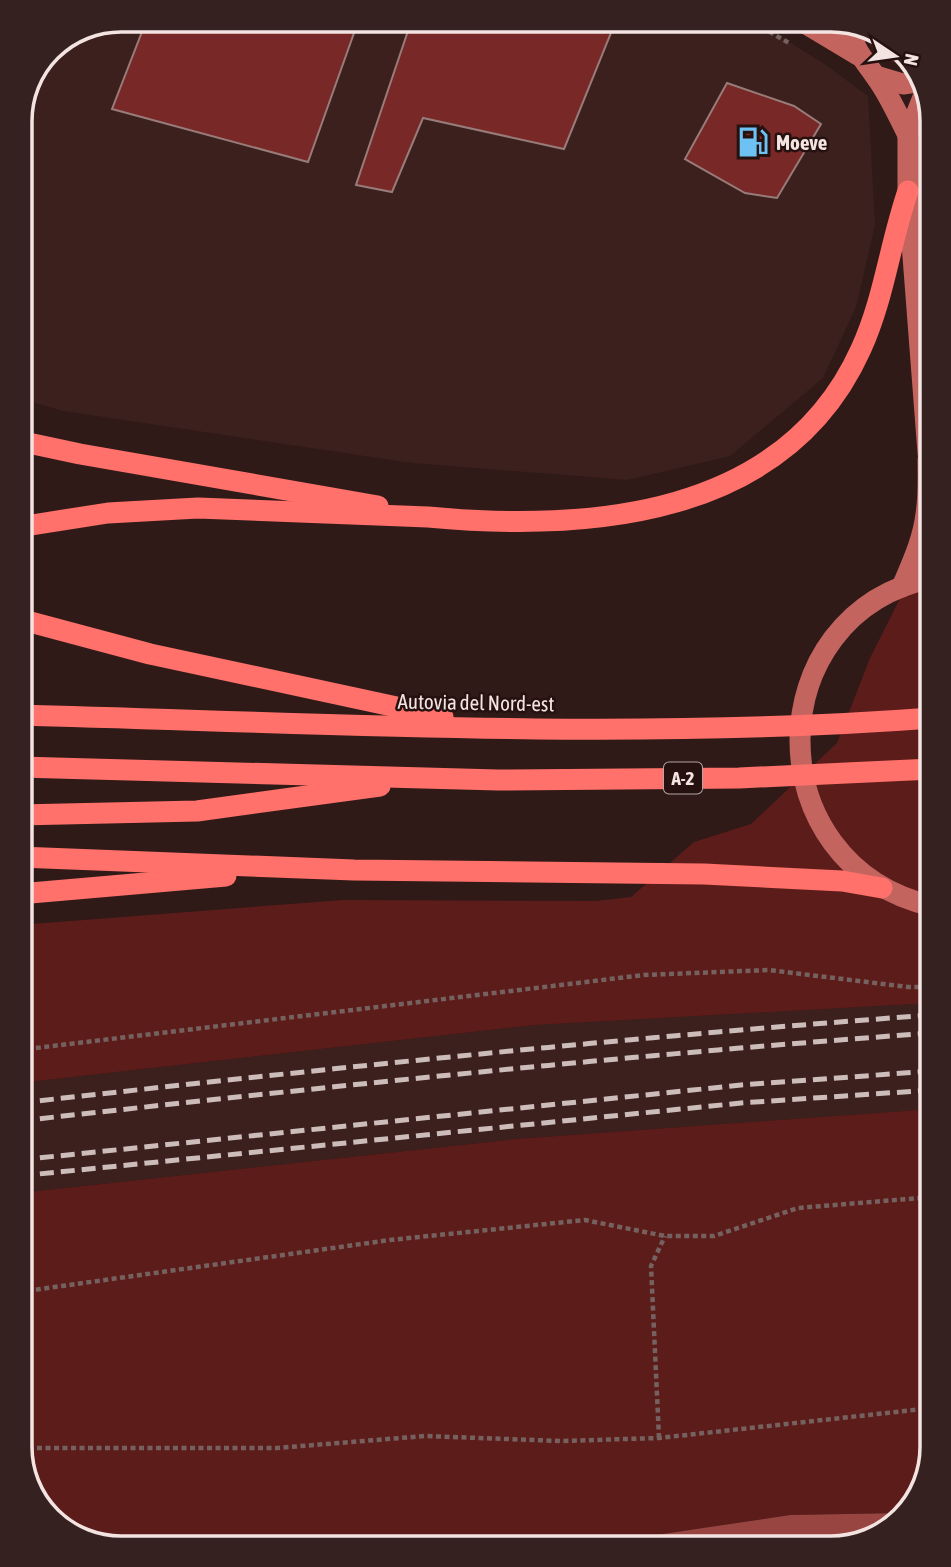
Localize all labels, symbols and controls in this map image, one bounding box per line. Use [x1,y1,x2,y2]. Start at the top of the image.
north arrow [860,21,930,91]
text: N [900,52,924,68]
fuel station icon: Moeve [736,125,770,159]
place label: Moeve [776,130,827,154]
street label: Autovia del Nord-est [397,689,555,715]
road number: A-2 [664,762,702,793]

